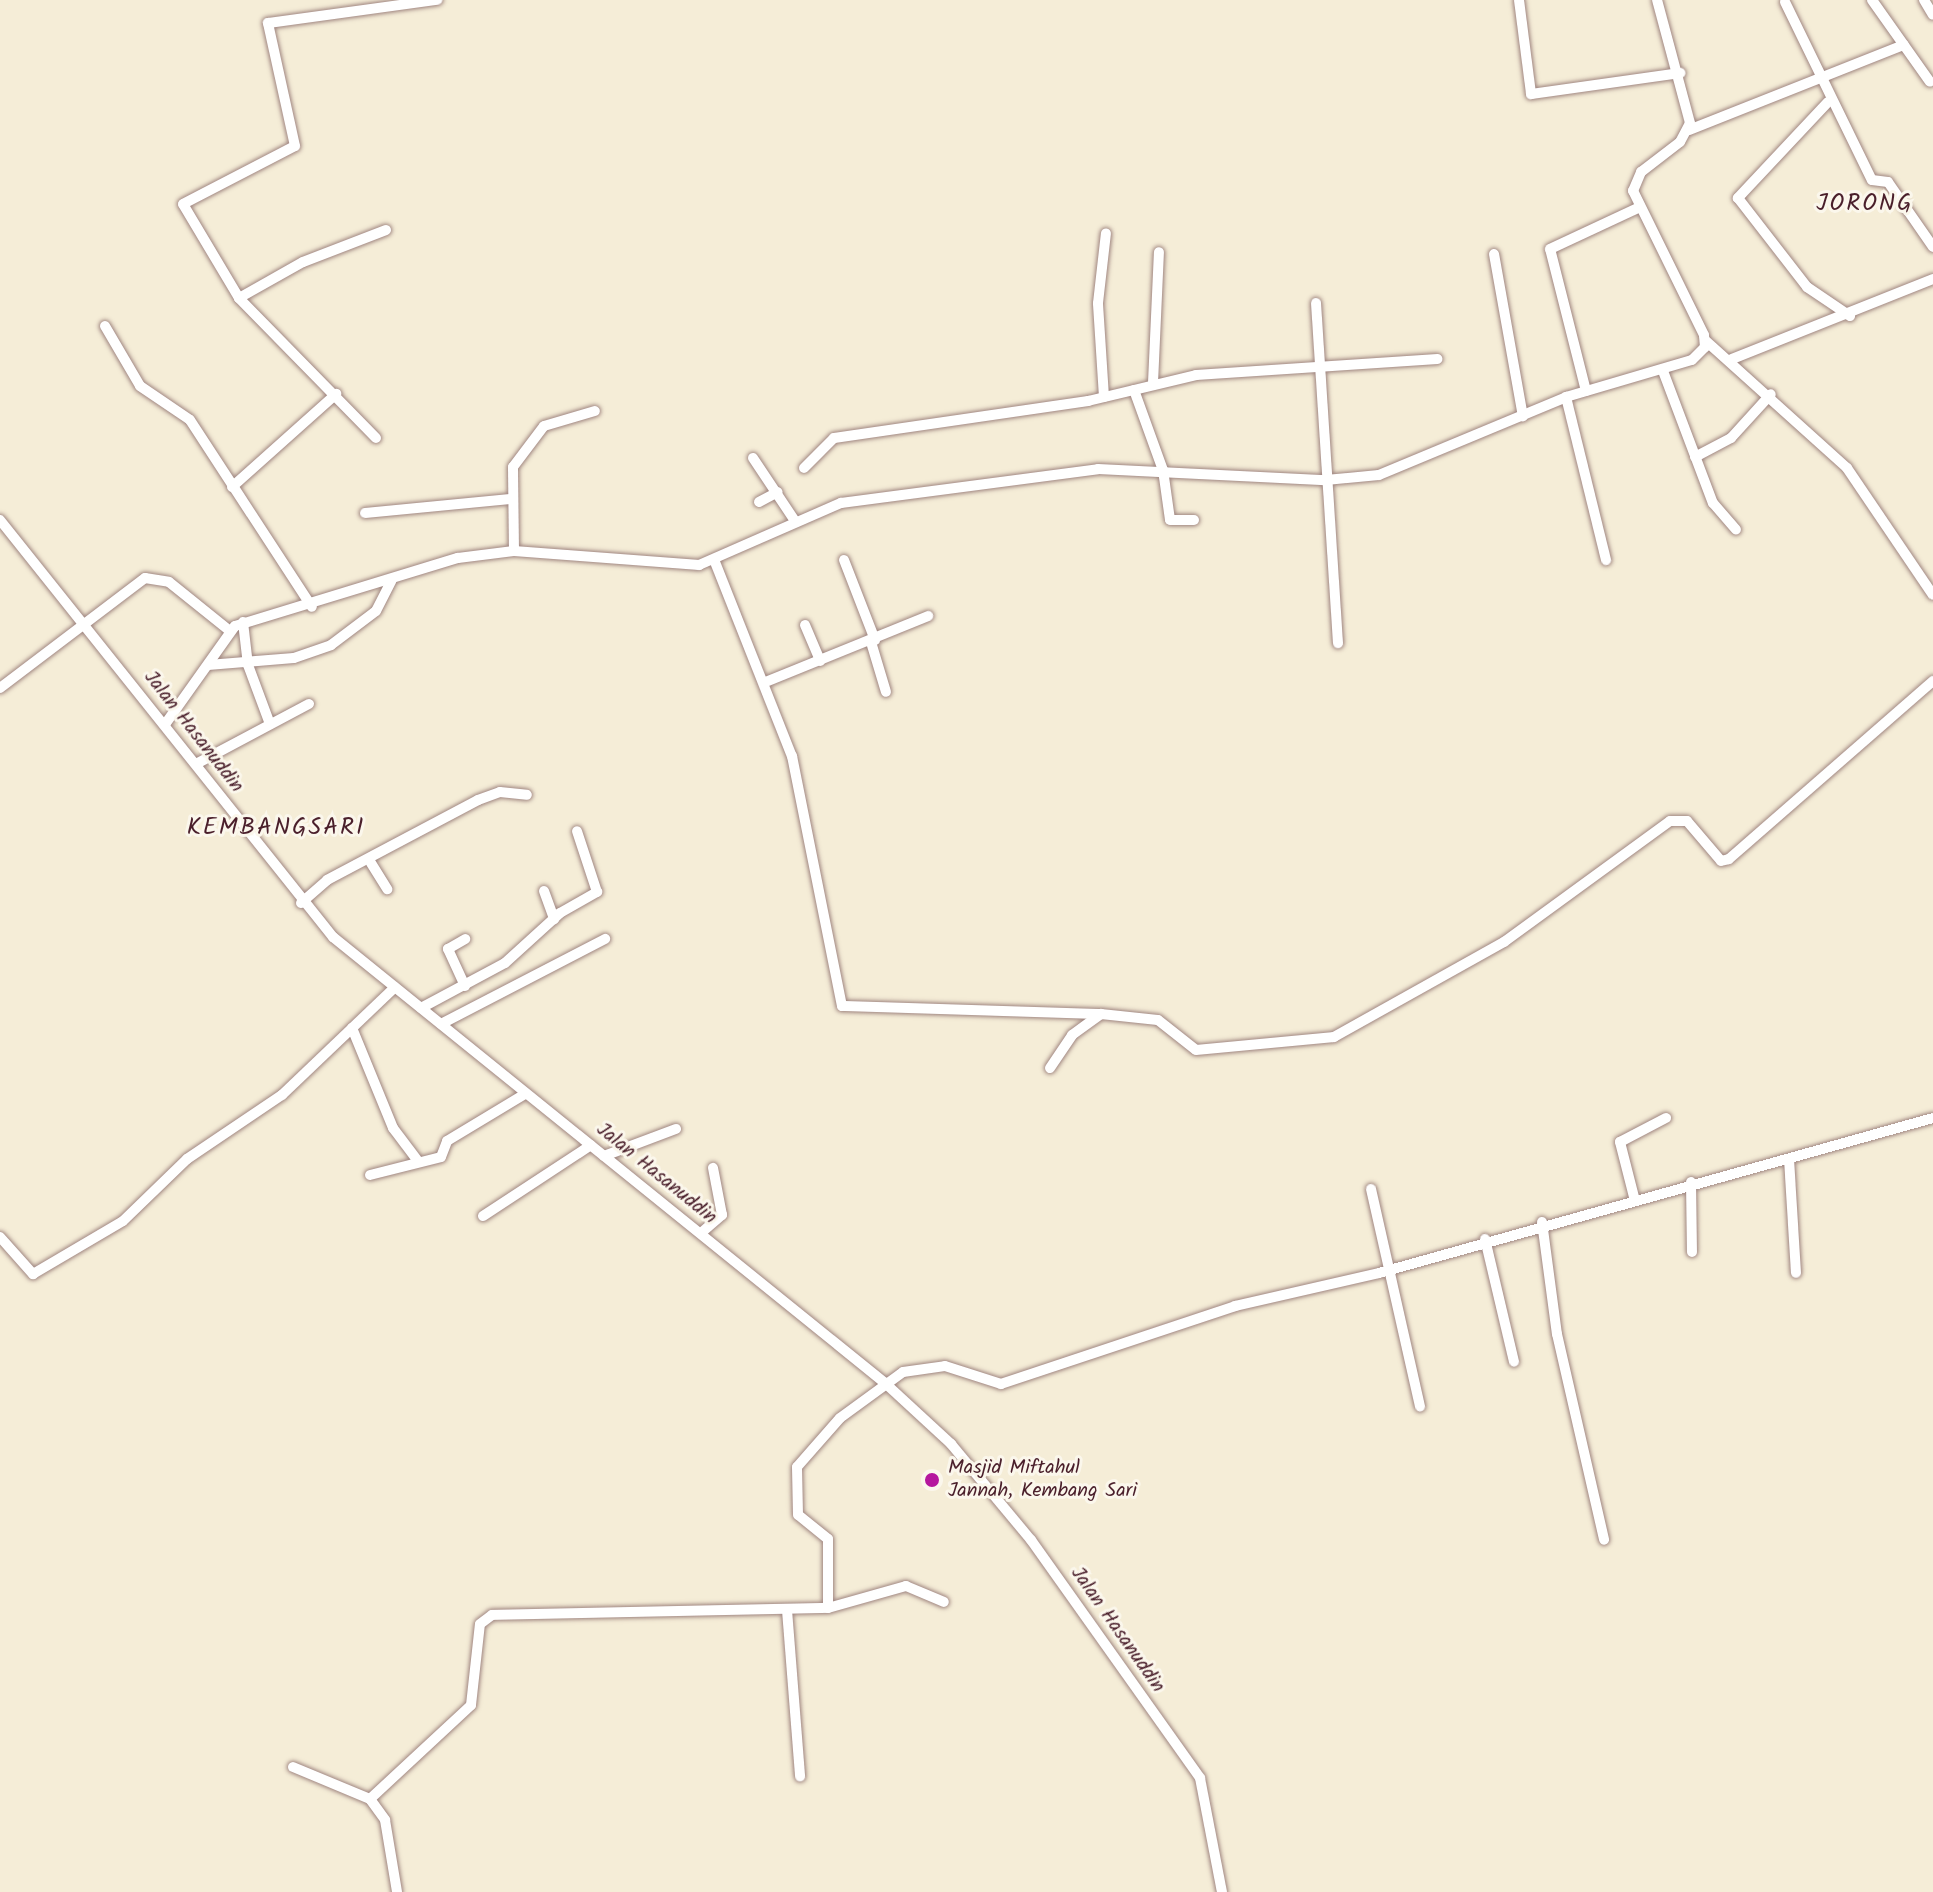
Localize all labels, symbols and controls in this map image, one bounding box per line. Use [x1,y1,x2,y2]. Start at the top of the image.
district label: JORONG [1816,190,1914,218]
street label: Jalan Hasanuddin [138,666,248,798]
district label: KEMBANGSARI [187,814,365,842]
street label: Jalan Hasanuddin [591,1118,721,1230]
place label: Masjid Miftahul Jannah, Kembang Sari [948,1456,1137,1503]
marker: Masjid Miftahul Jannah, Kembang Sari [923,1471,941,1489]
street label: Jalan Hasanuddin [1065,1562,1169,1698]

